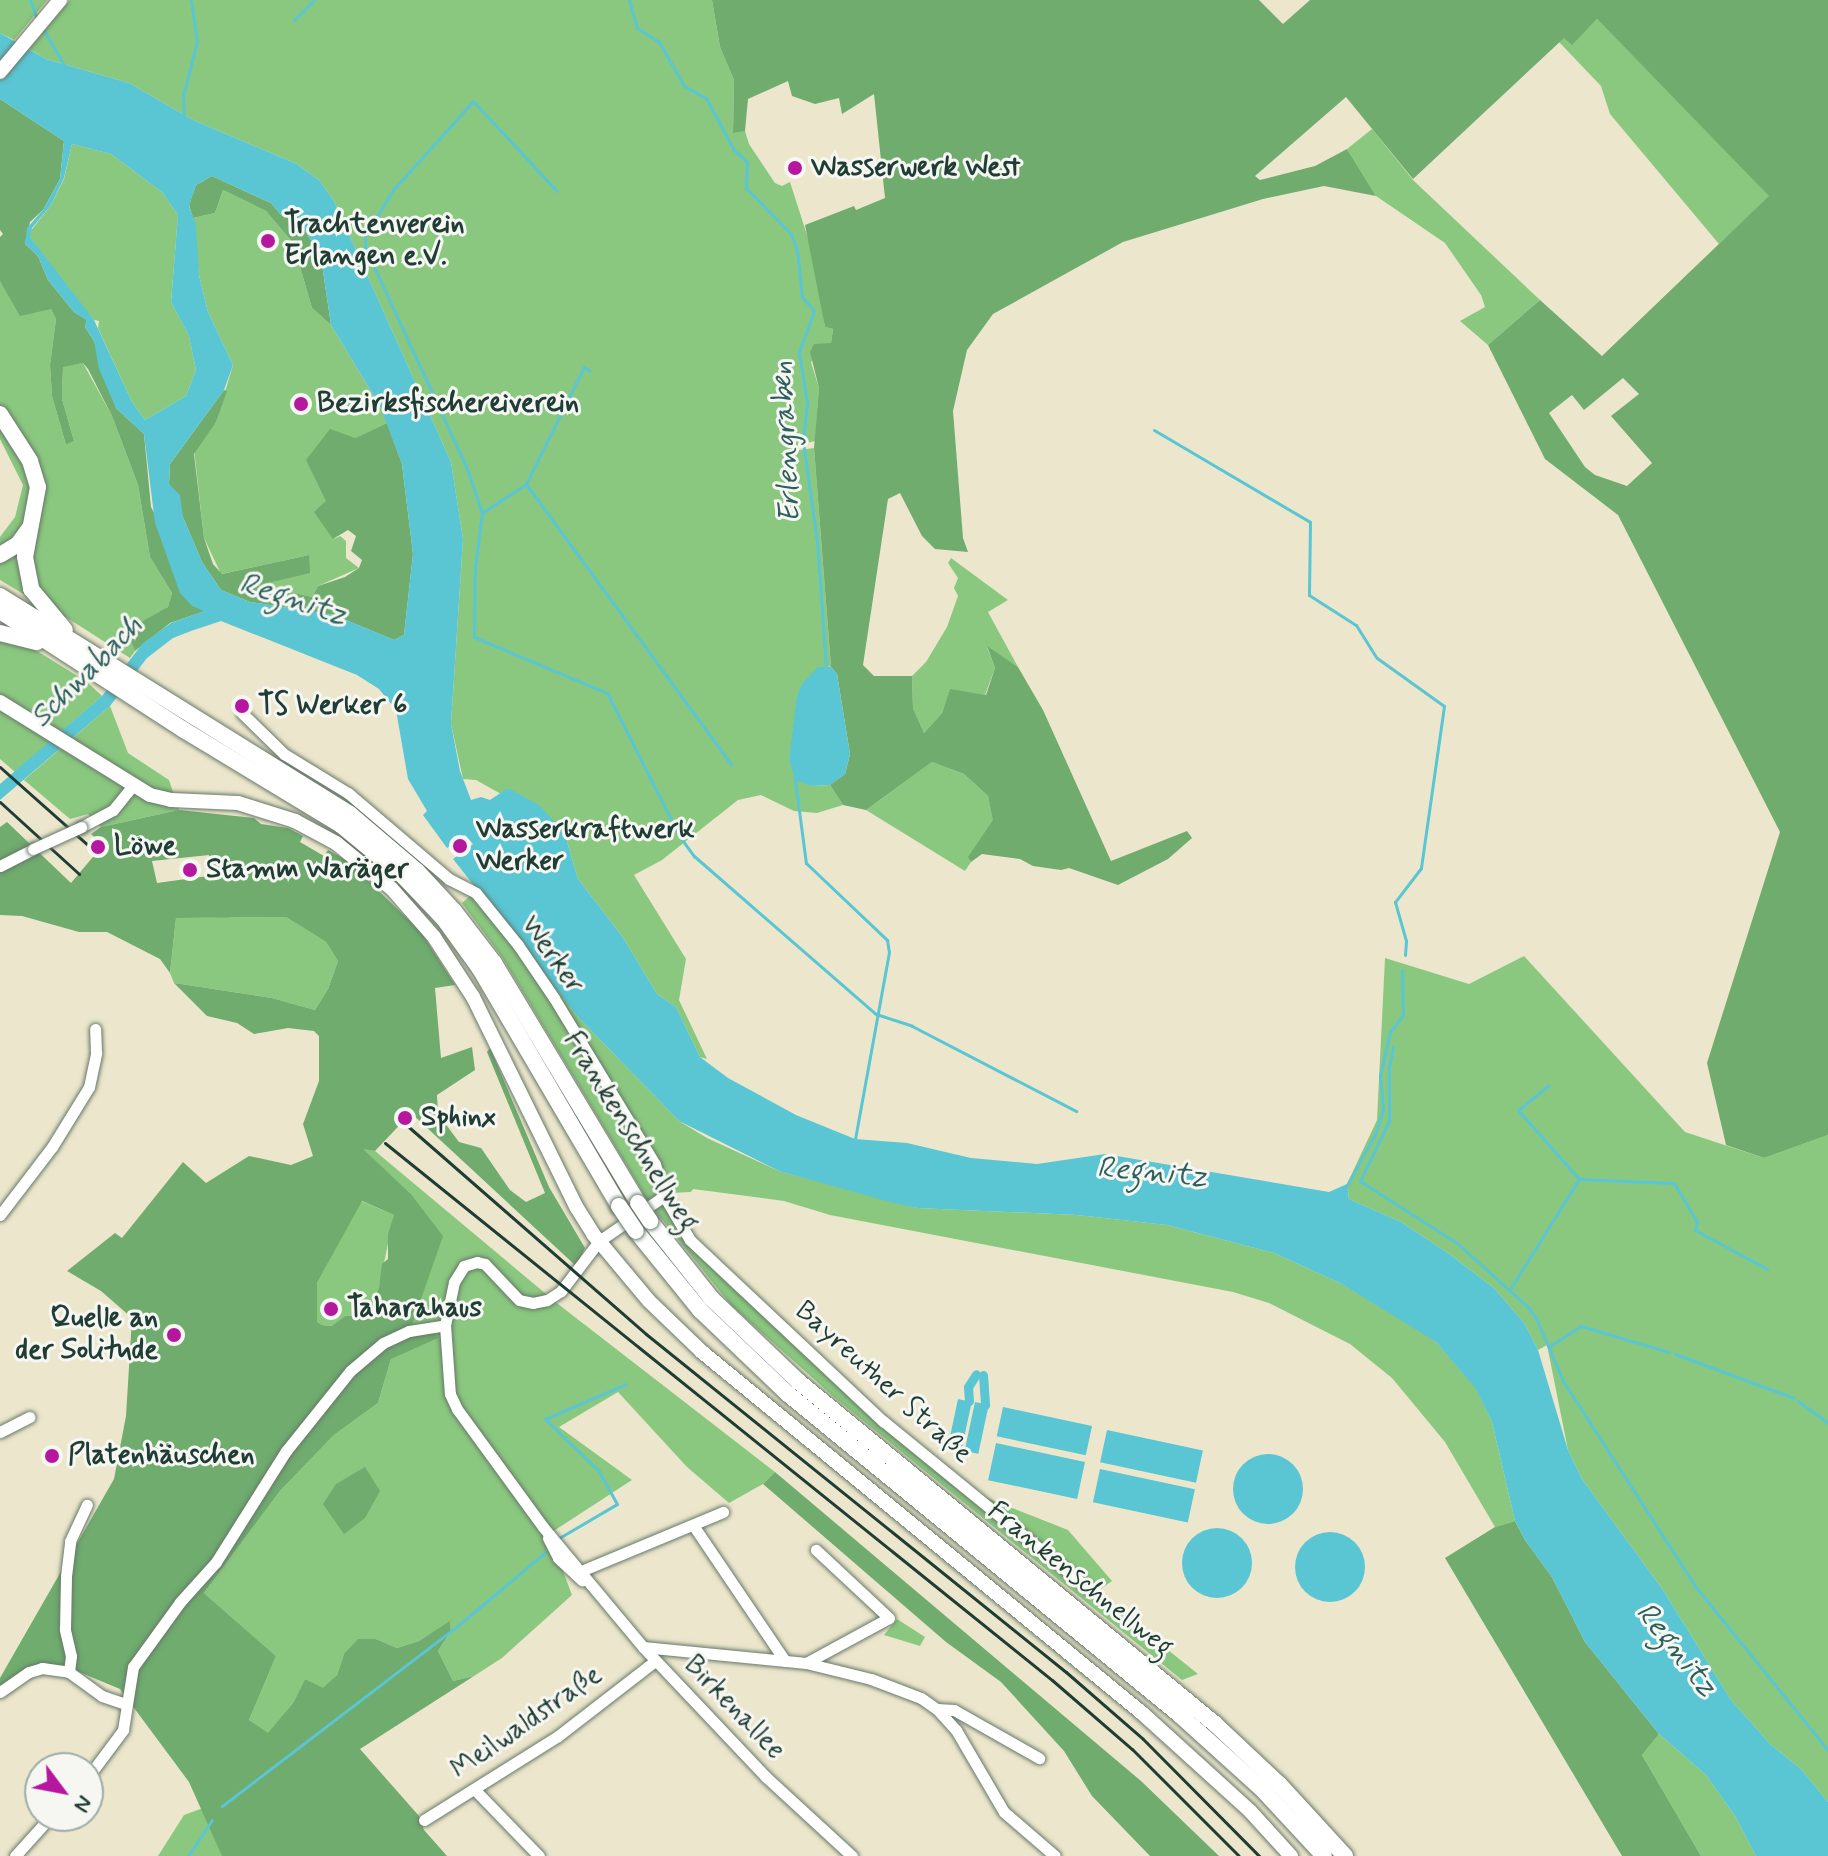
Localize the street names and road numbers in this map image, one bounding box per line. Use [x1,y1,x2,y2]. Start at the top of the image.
street label: Werker [513,909,591,1001]
street label: Frankenschnellweg [555,1026,705,1238]
street label: Bayreuther Straße [787,1295,979,1471]
street label: Frankenschnellweg [980,1495,1180,1665]
street label: Birkenallee [676,1649,792,1767]
street label: Meilwaldstraße [445,1659,609,1787]

